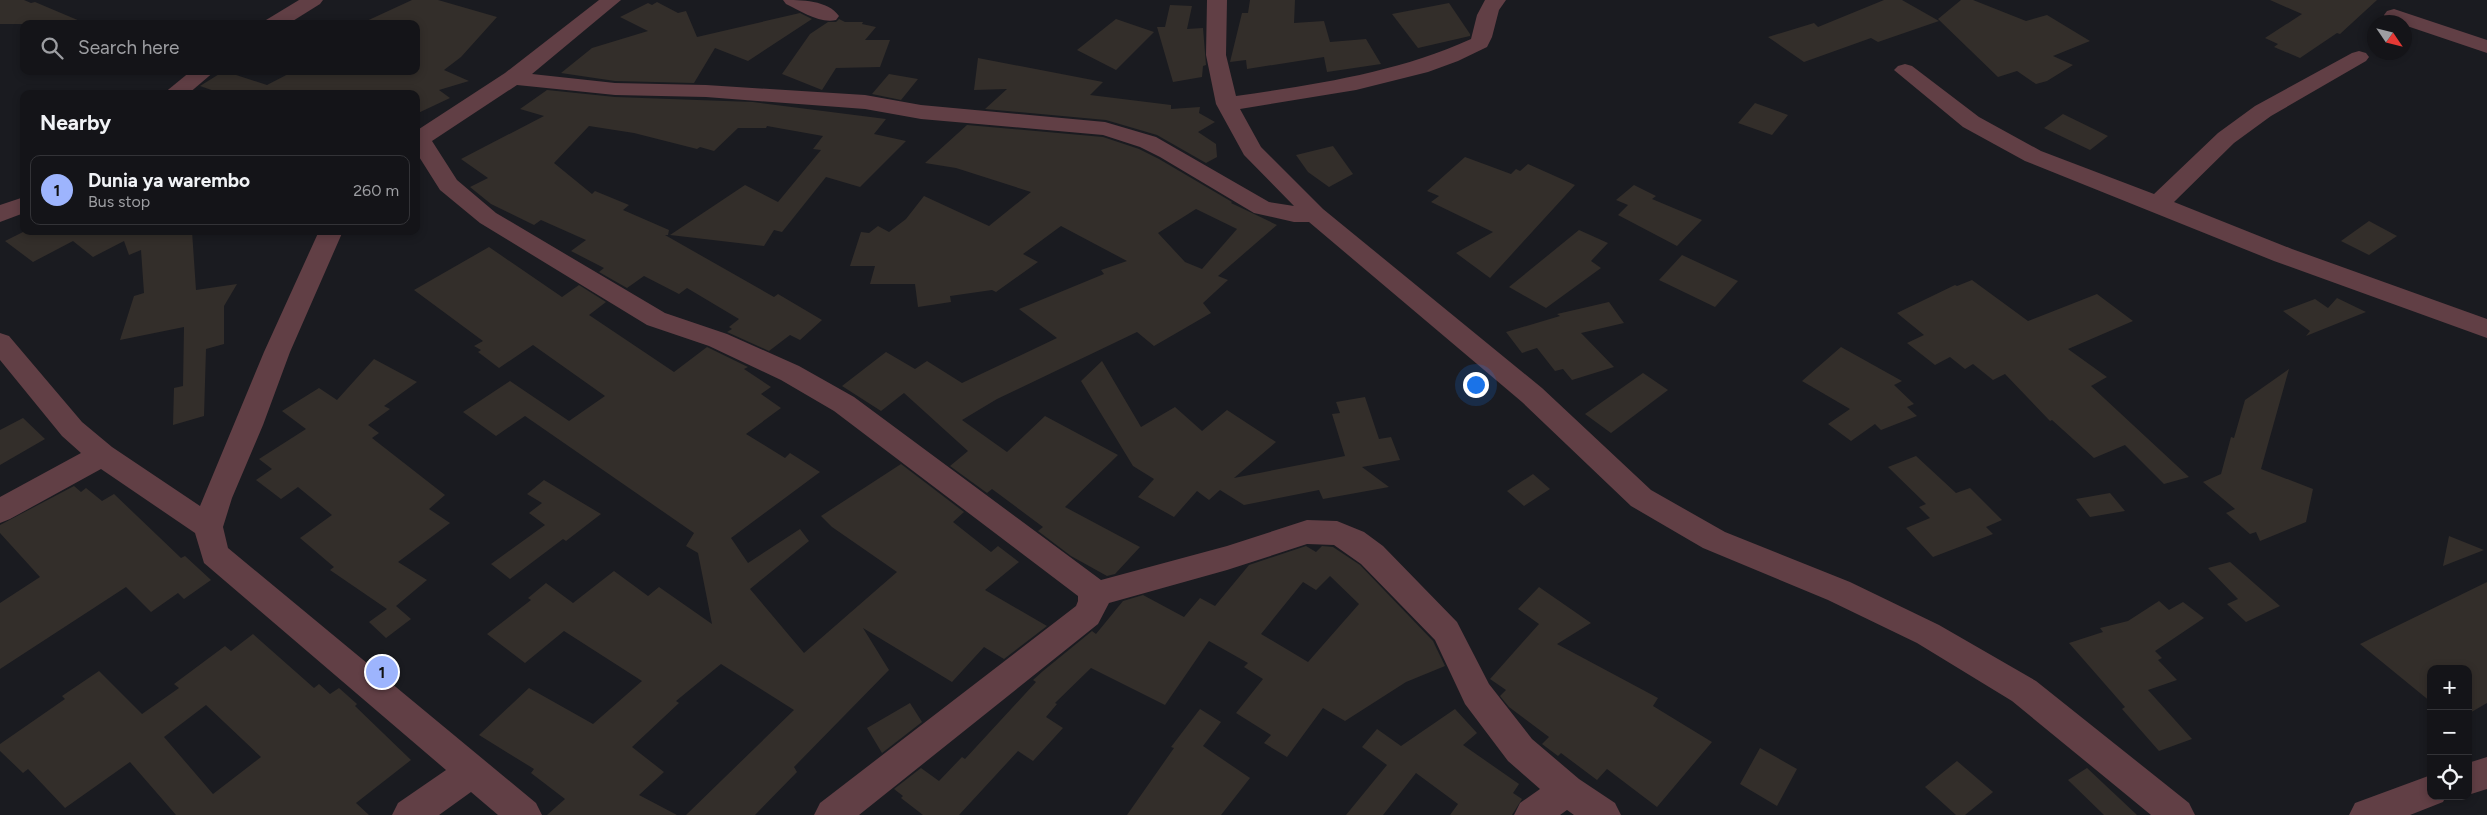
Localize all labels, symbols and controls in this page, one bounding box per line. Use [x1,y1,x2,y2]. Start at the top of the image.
north arrow [2367,15,2412,60]
search box [20,20,420,75]
icon: search [38,34,66,62]
text: Search here [78,36,180,59]
text: Nearby [40,110,111,135]
text: Dunia ya warembo [88,169,250,192]
text: 1 [54,181,60,200]
text: 260 m [353,181,399,200]
text: Bus stop [88,192,150,211]
your location [1463,372,1489,398]
pin: 1 [366,653,398,691]
map controls [2427,665,2472,800]
button: + [2427,665,2472,710]
button: − [2427,710,2472,755]
button: locate [2427,755,2472,800]

